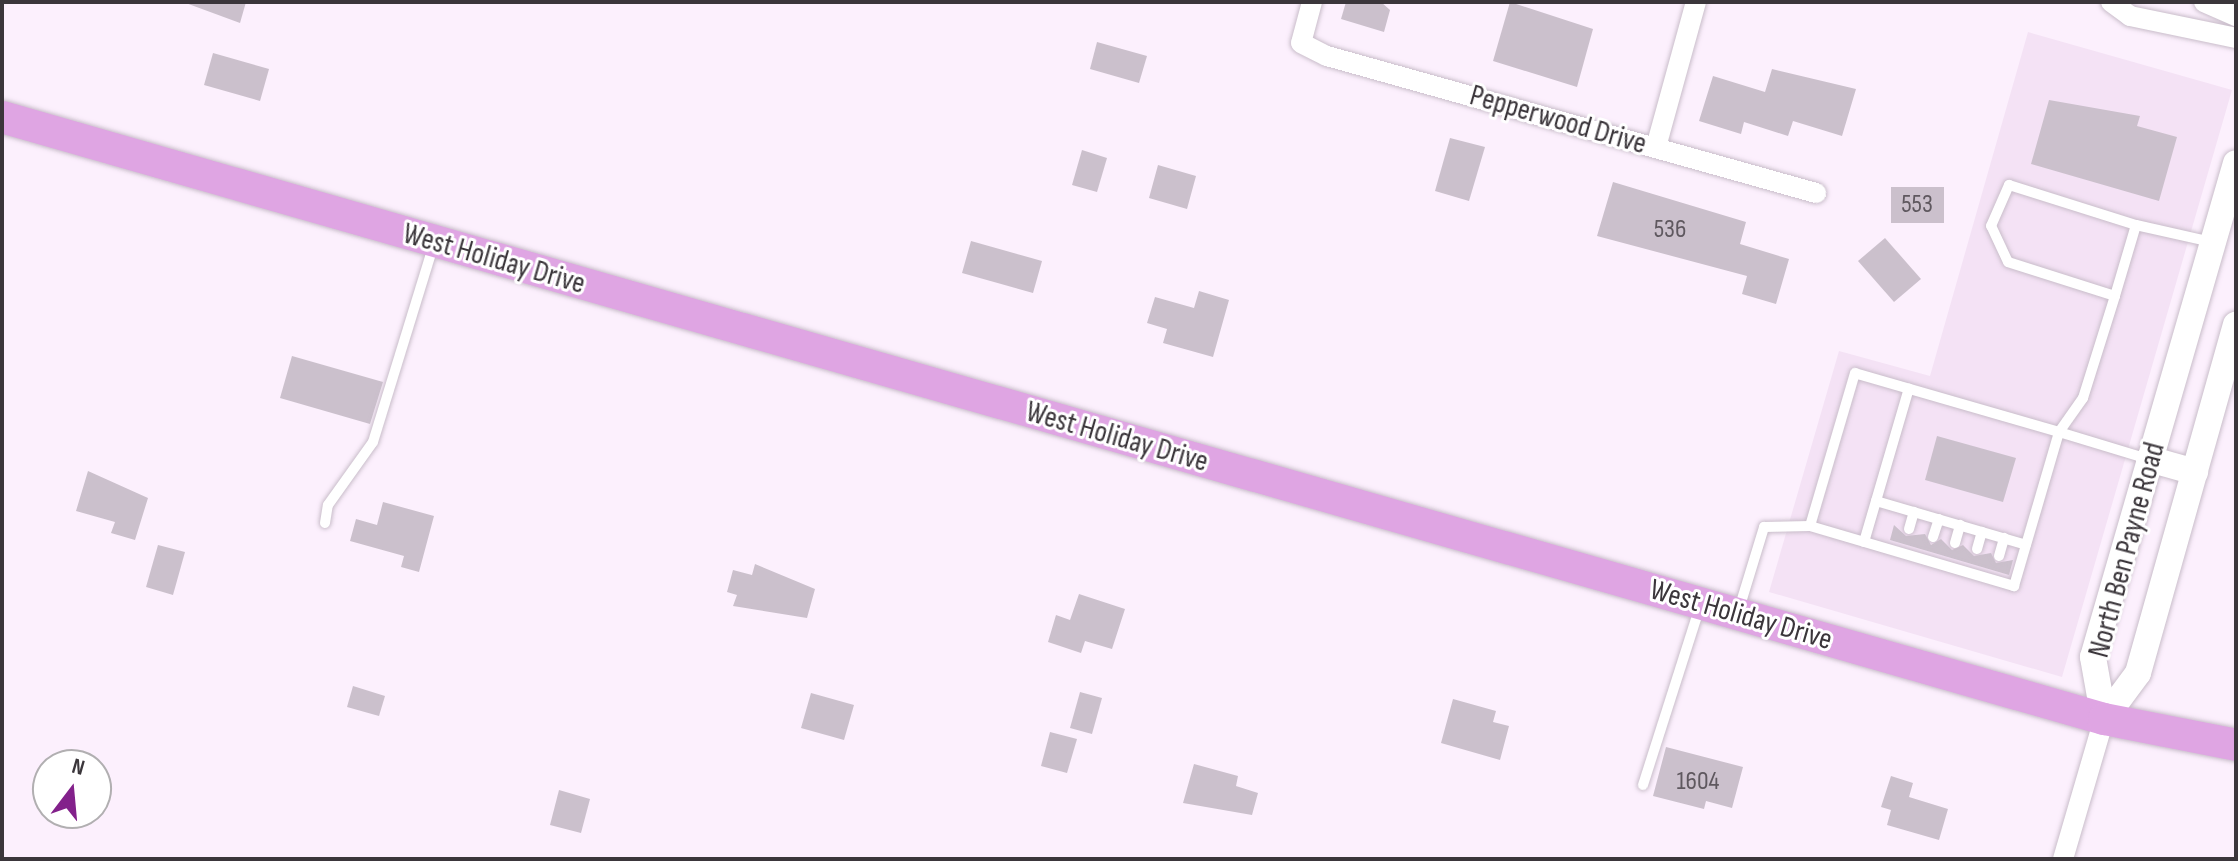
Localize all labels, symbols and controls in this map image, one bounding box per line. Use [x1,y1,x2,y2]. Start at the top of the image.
street label: Pepperwood Drive [1466,78,1650,162]
house number: 553 [1901,189,1933,221]
house number: 536 [1654,214,1686,246]
street label: West Holiday Drive [399,216,589,302]
street label: West Holiday Drive [1022,394,1212,480]
street label: North Ben Payne Road [2081,438,2173,662]
street label: West Holiday Drive [1646,572,1836,658]
north arrow [32,749,112,829]
text: N [69,753,88,782]
house number: 1604 [1677,766,1719,798]

